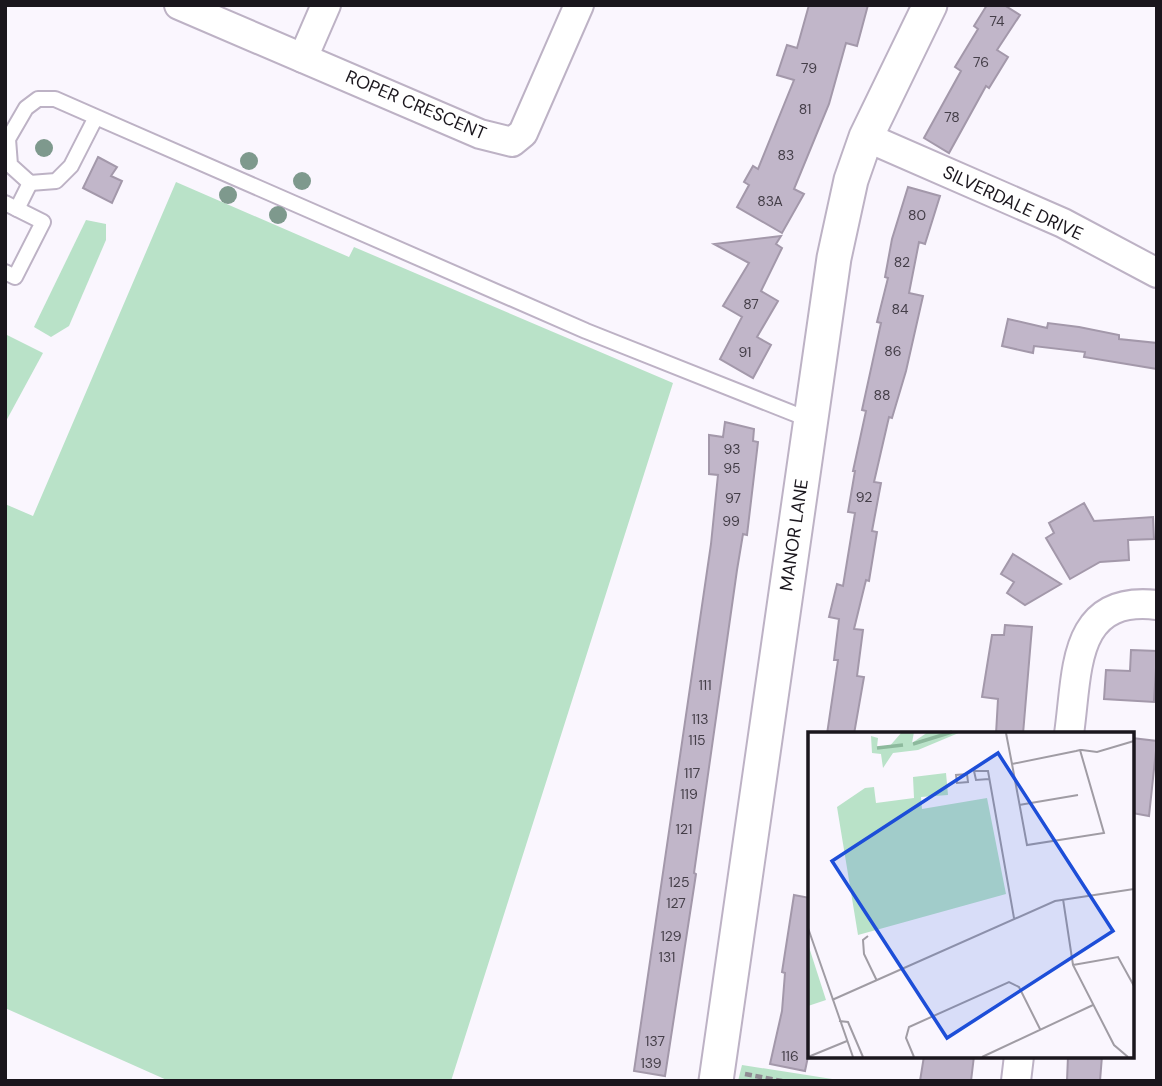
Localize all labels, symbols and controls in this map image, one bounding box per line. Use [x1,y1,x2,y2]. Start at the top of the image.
house number: 74 [989,12,1005,30]
house number: 76 [973,53,989,71]
house number: 79 [801,59,817,77]
street label: ROPER CRESCENT [342,65,490,145]
house number: 81 [799,100,811,118]
house number: 78 [944,108,960,126]
house number: 83 [778,146,794,164]
street label: SILVERDALE DRIVE [939,160,1087,246]
house number: 83A [757,192,783,210]
house number: 80 [908,206,926,224]
house number: 82 [894,253,910,271]
house number: 87 [743,295,759,313]
house number: 84 [891,300,909,318]
house number: 86 [884,342,902,360]
house number: 91 [739,343,751,361]
house number: 88 [873,386,891,404]
house number: 93 [724,440,740,458]
house number: 95 [723,459,741,477]
street label: MANOR LANE [774,477,814,593]
house number: 92 [856,488,872,506]
house number: 97 [725,489,741,507]
house number: 99 [722,512,740,530]
house number: 111 [698,676,712,694]
house number: 113 [691,710,709,728]
house number: 115 [688,731,706,749]
inset map [808,732,1134,1058]
house number: 117 [684,764,700,782]
house number: 119 [680,785,698,803]
house number: 121 [676,820,692,838]
house number: 125 [669,873,689,891]
house number: 127 [666,894,686,912]
house number: 129 [660,927,682,945]
house number: 131 [659,948,675,966]
house number: 137 [645,1032,665,1050]
house number: 116 [781,1047,799,1065]
house number: 139 [640,1054,662,1072]

